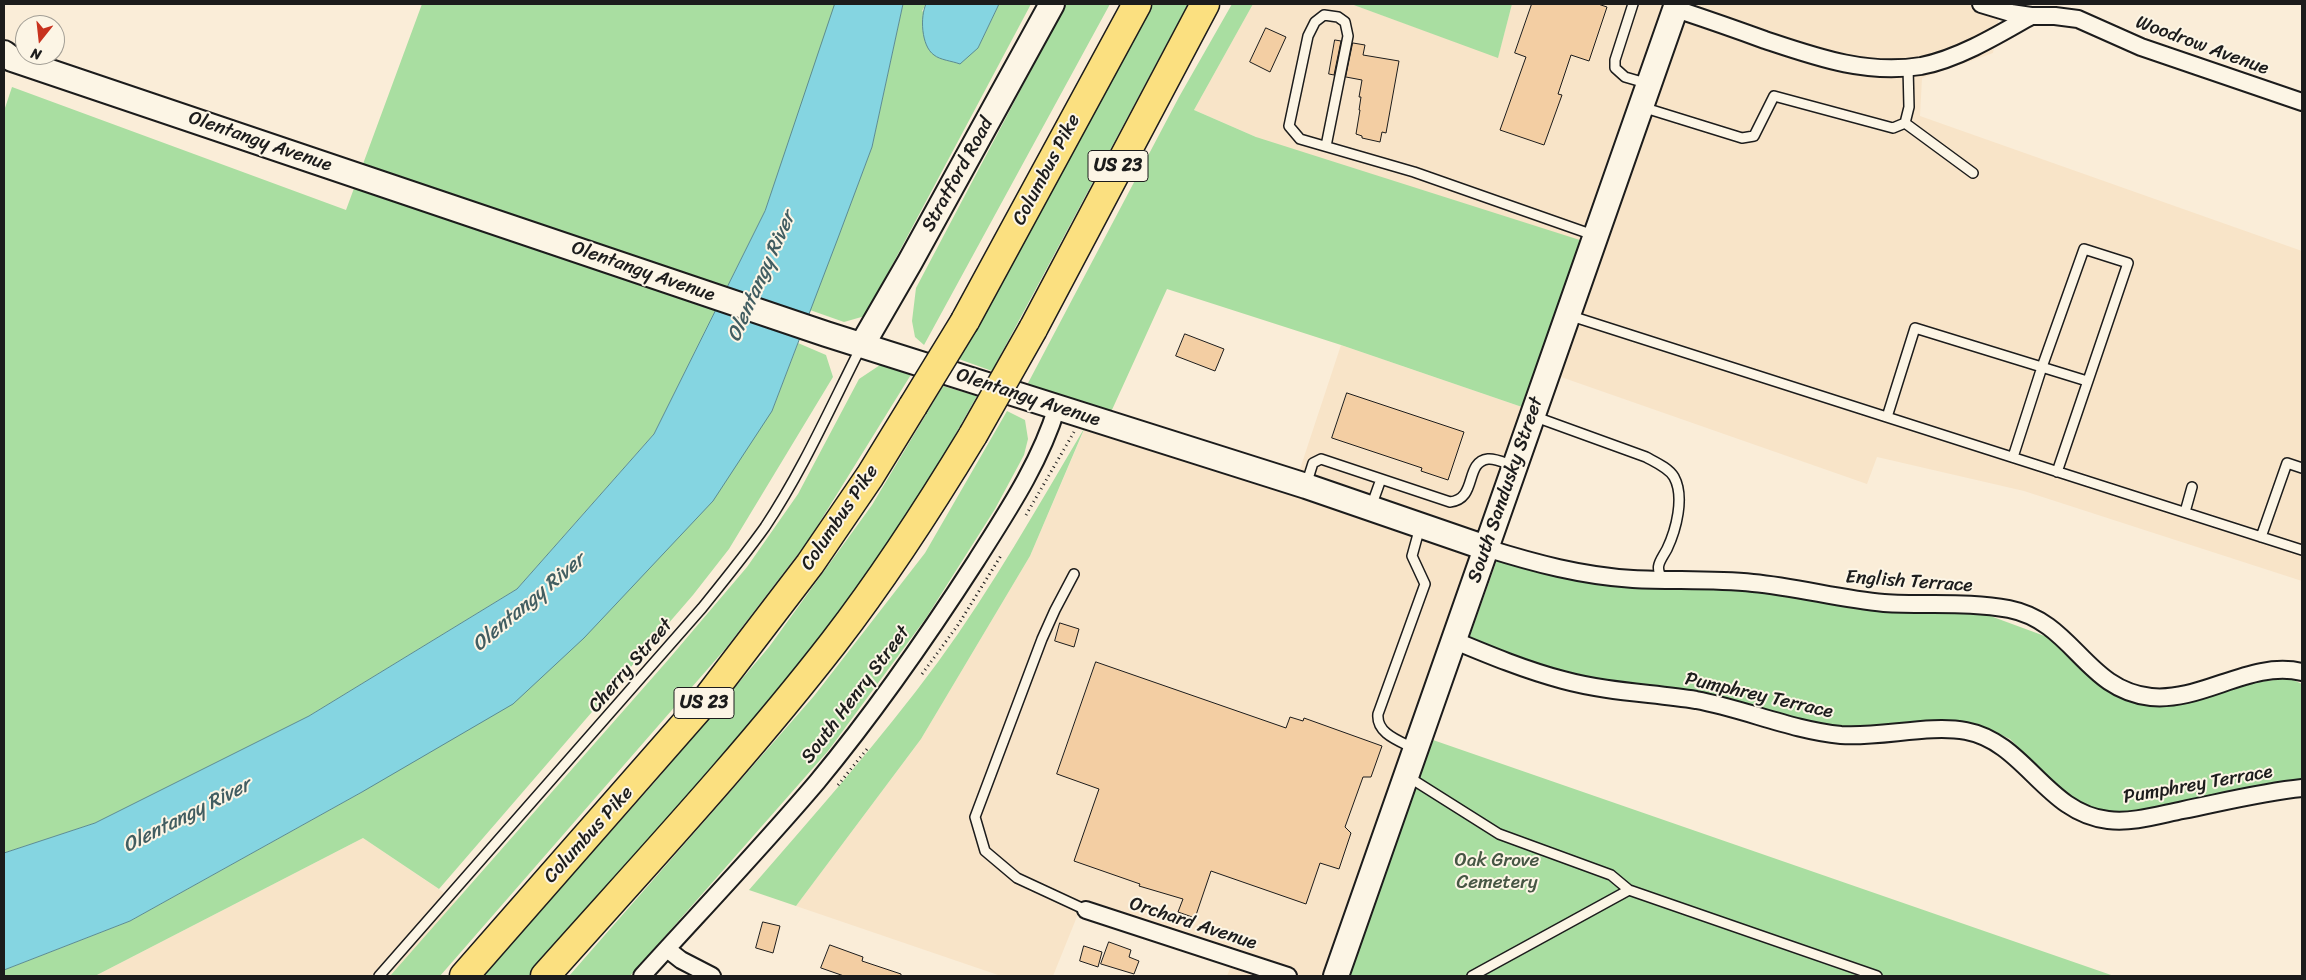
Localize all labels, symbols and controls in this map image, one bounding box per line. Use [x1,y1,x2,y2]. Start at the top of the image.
street label: Woodrow Avenue [2132,11,2272,81]
north arrow [15,15,65,65]
text: N [28,41,44,67]
street label: Olentangy Avenue [185,107,335,177]
street label: Columbus Pike [1008,111,1086,229]
street label: Stratford Road [917,114,999,236]
road number: US 23 [1088,150,1148,182]
water label: Olentangy River [723,208,801,346]
street label: Olentangy Avenue [568,237,718,307]
street label: Olentangy Avenue [953,364,1103,432]
street label: South Sandusky Street [1464,394,1548,586]
street label: Columbus Pike [796,461,884,575]
water label: Olentangy River [468,549,590,657]
street label: English Terrace [1845,566,1973,598]
street label: Cherry Street [584,614,678,718]
street label: South Henry Street [797,622,915,768]
street label: Pumphrey Terrace [1683,668,1835,724]
road number: US 23 [674,688,734,718]
street label: Pumphrey Terrace [2122,761,2274,809]
water label: Olentangy River [119,774,255,858]
street label: Columbus Pike [540,782,638,888]
park label: Oak Grove Cemetery [1455,850,1539,894]
street label: Orchard Avenue [1126,893,1260,955]

